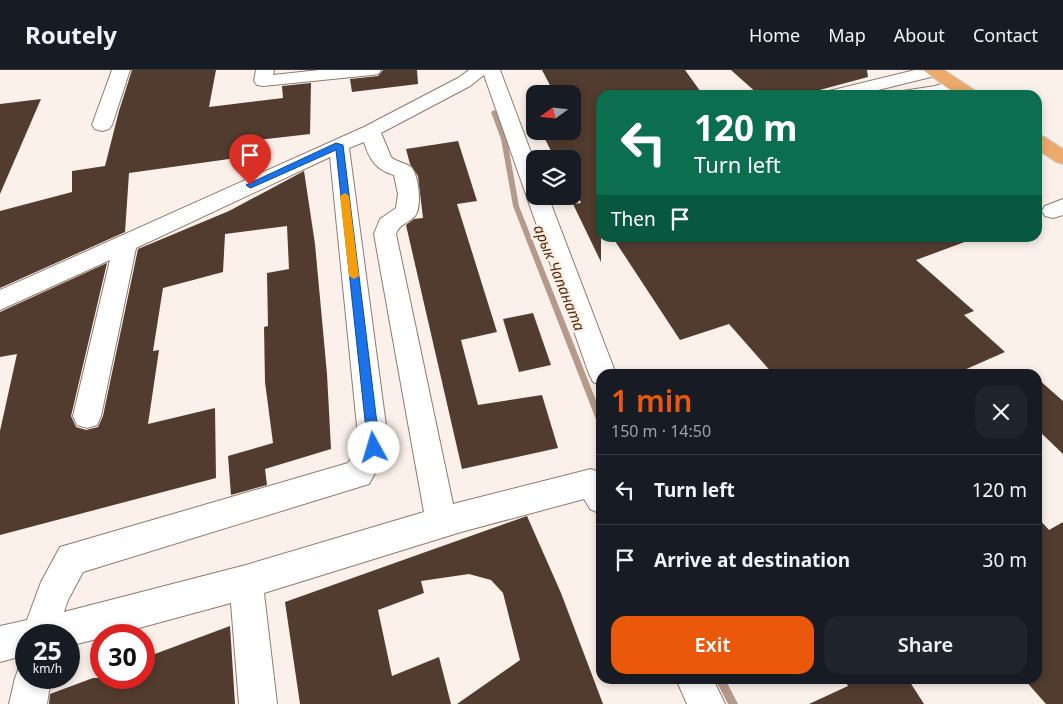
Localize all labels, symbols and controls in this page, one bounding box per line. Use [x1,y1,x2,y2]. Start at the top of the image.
text: Routely [25,18,117,51]
text: Home [749,23,800,47]
text: Map [828,23,866,47]
text: About [894,23,945,47]
text: Contact [973,23,1038,47]
north arrow [526,85,581,140]
map controls [526,85,581,205]
text: 120 m [694,104,797,151]
icon: left [611,110,676,175]
pin [229,134,271,185]
icon: arrive [236,141,264,169]
text: Turn left [694,149,781,179]
button: layers [526,150,581,205]
icon: arrive [666,205,694,233]
text: Then [611,206,656,232]
water label: арык Чапаната [530,222,591,334]
text: 1 min [611,380,692,421]
button: close [975,386,1027,438]
text: 150 m · 14:50 [611,420,711,442]
position arrow [347,421,399,473]
icon: left [611,476,639,504]
text: Turn left [654,477,735,503]
text: 120 m [972,477,1027,503]
icon: arrive [611,546,639,574]
text: Arrive at destination [654,547,850,573]
text: 30 m [983,547,1027,573]
button: Exit [611,616,814,674]
button: Share [824,616,1027,674]
speed limit sign: 30 [90,624,155,689]
text: 25 [33,633,62,667]
text: km/h [33,660,62,677]

